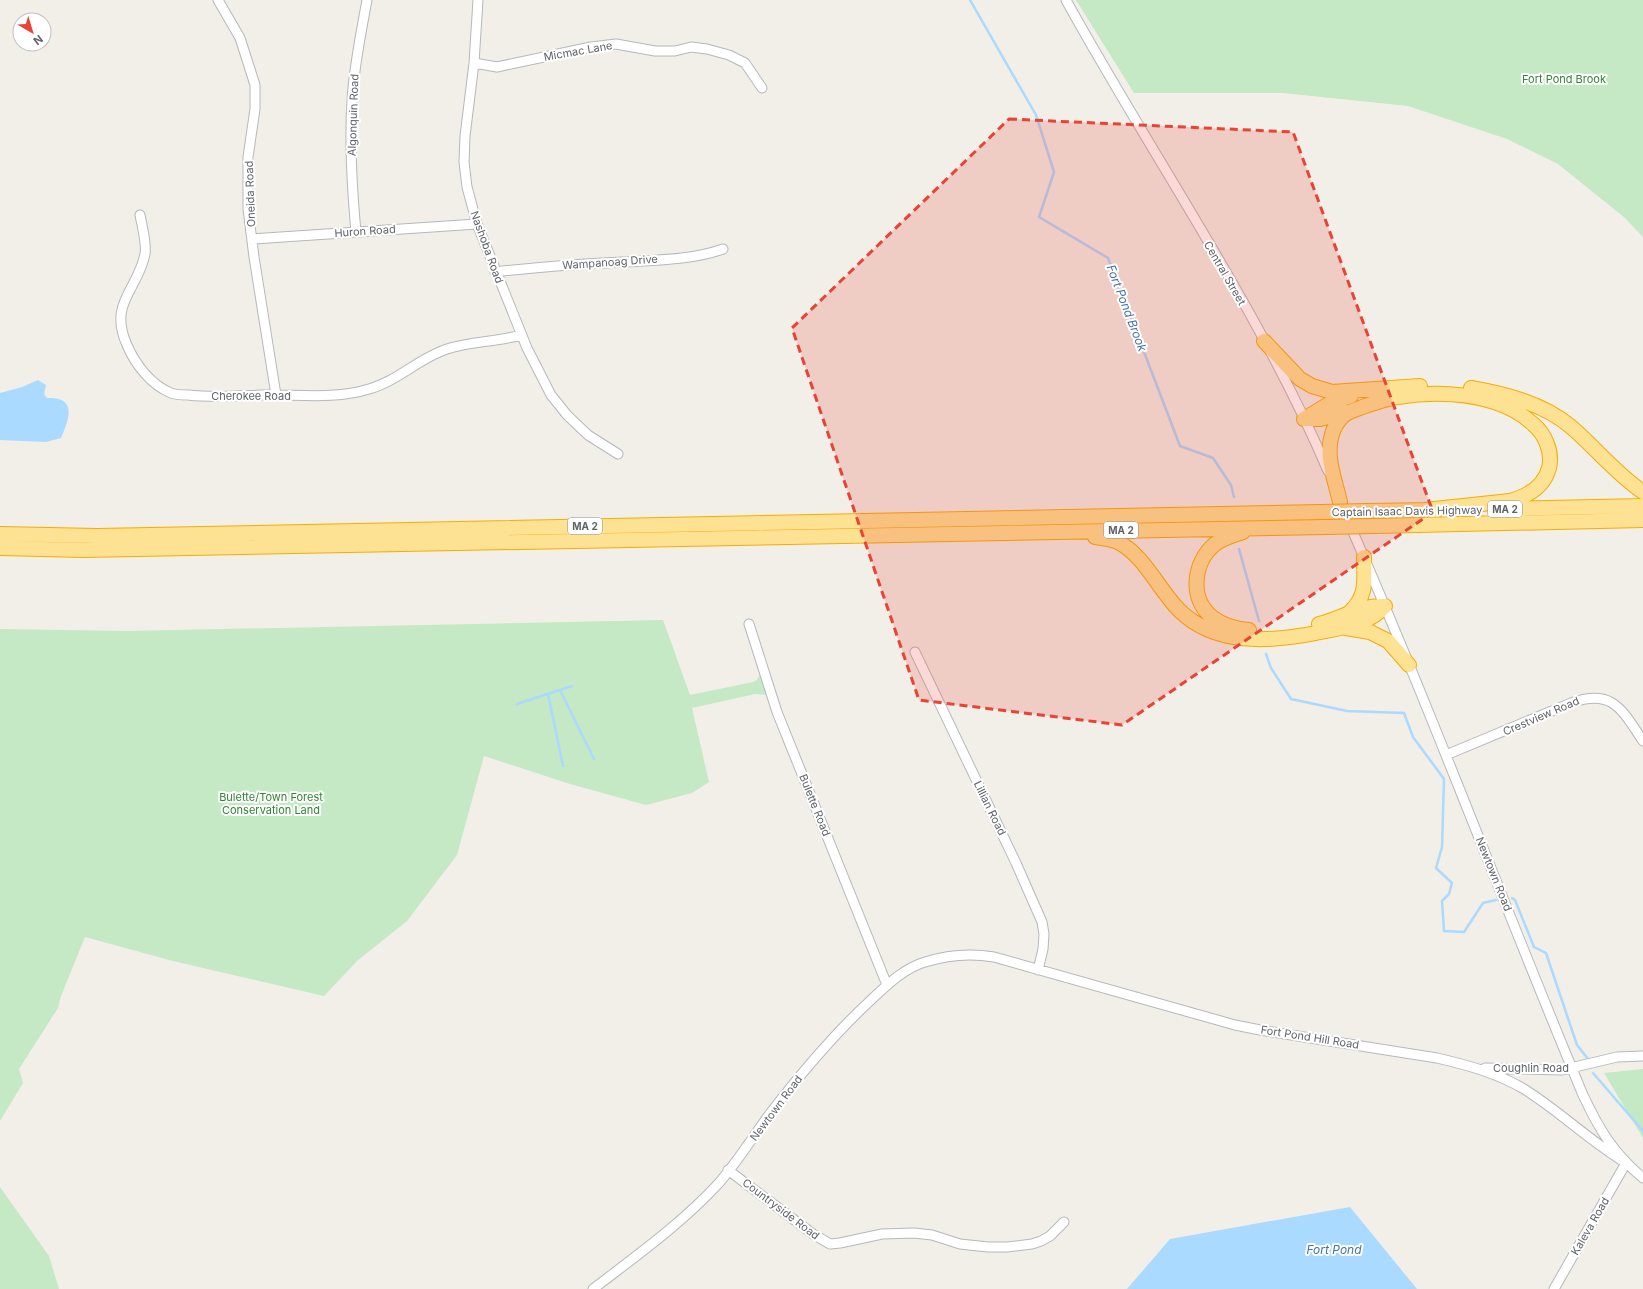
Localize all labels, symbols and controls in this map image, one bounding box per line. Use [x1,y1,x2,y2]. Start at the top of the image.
north arrow [12,12,52,52]
text: N [31,32,46,48]
street label: Micmac Lane [543,38,613,64]
park label: Fort Pond Brook [1522,72,1606,86]
street label: Algonquin Road [345,74,361,156]
street label: Oneida Road [242,161,258,227]
street label: Nashoba Road [467,209,507,285]
street label: Huron Road [334,222,396,240]
street label: Central Street [1201,238,1249,308]
street label: Wampanoag Drive [562,252,658,272]
water label: Fort Pond Brook [1104,263,1151,354]
street label: Cherokee Road [211,389,291,403]
road number: MA 2 [1488,501,1522,517]
street label: Captain Isaac Davis Highway [1332,503,1482,519]
road number: MA 2 [568,518,602,534]
road number: MA 2 [1104,522,1138,538]
street label: Crestview Road [1501,694,1581,738]
street label: Bulette Road [796,772,834,838]
street label: Lillian Road [971,778,1009,838]
park label: Bulette/Town Forest Conservation Land [219,790,323,817]
street label: Newtown Road [1473,835,1515,913]
street label: Fort Pond Hill Road [1260,1022,1360,1052]
street label: Coughlin Road [1493,1061,1569,1075]
street label: Newtown Road [747,1072,805,1144]
street label: Countryside Road [740,1175,822,1243]
street label: Kaleva Road [1568,1195,1612,1257]
water label: Fort Pond [1306,1242,1362,1257]

